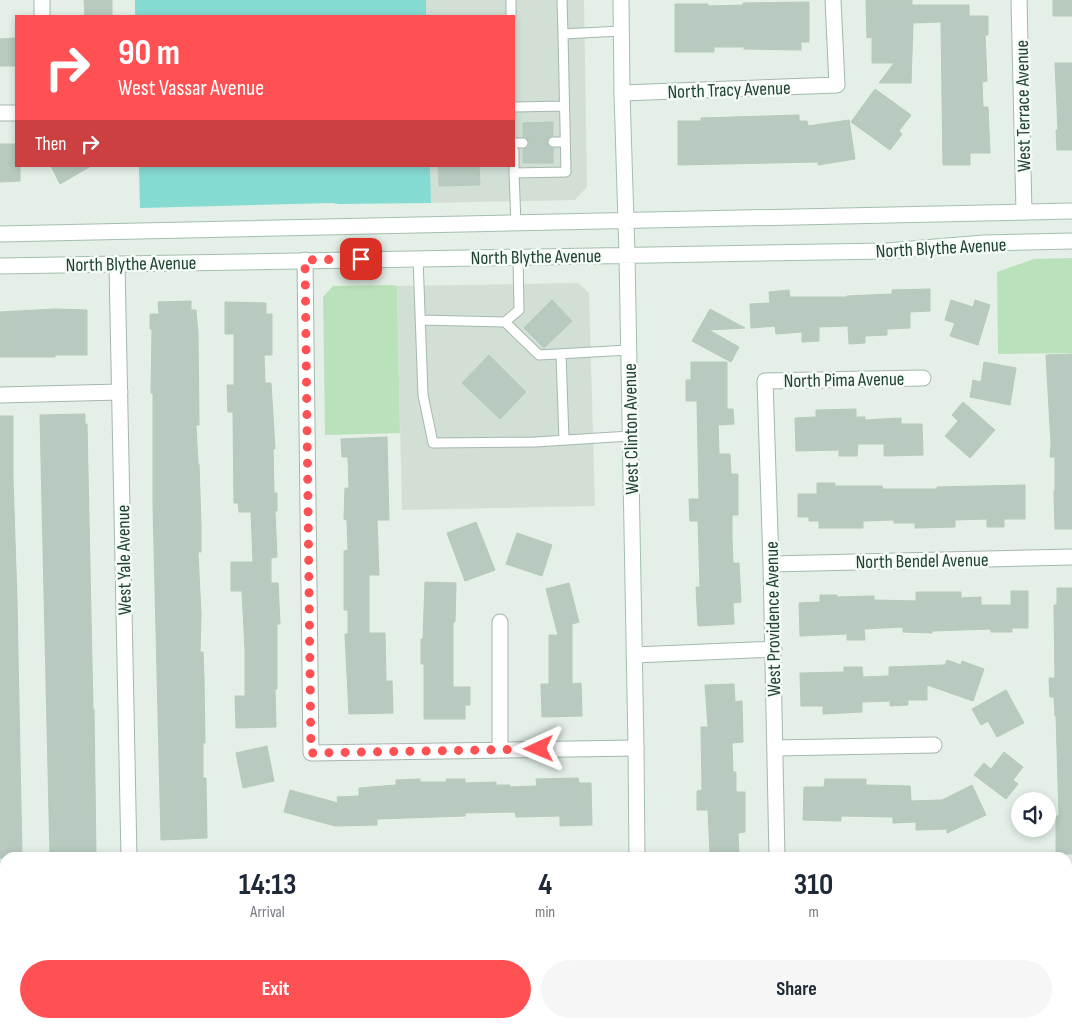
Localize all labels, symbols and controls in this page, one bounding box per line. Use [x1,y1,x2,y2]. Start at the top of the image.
text: 90 m [118,32,180,75]
icon: right [35,35,100,100]
street label: West Terrace Avenue [1011,40,1036,172]
text: West Vassar Avenue [118,75,264,102]
street label: North Tracy Avenue [667,77,791,104]
icon: right [76,130,104,158]
text: Then [35,133,66,156]
street label: North Blythe Avenue [875,234,1007,263]
pin [340,238,382,280]
icon: arrive [347,245,375,273]
street label: North Blythe Avenue [470,245,602,270]
street label: North Blythe Avenue [65,252,197,277]
street label: West Clinton Avenue [619,363,644,495]
street label: North Pima Avenue [783,368,905,393]
street label: West Yale Avenue [112,505,137,615]
street label: West Providence Avenue [761,541,786,697]
street label: North Bendel Avenue [855,549,989,574]
position arrow [512,722,564,774]
map controls [1011,792,1056,837]
button: sound [1011,792,1056,837]
text: 14:13 [239,867,296,903]
text: 4 [538,867,552,903]
text: 310 [794,867,833,903]
text: Arrival [250,903,285,922]
text: min [535,903,555,922]
text: m [808,903,819,922]
button: Exit [20,960,531,1018]
button: Share [541,960,1052,1018]

